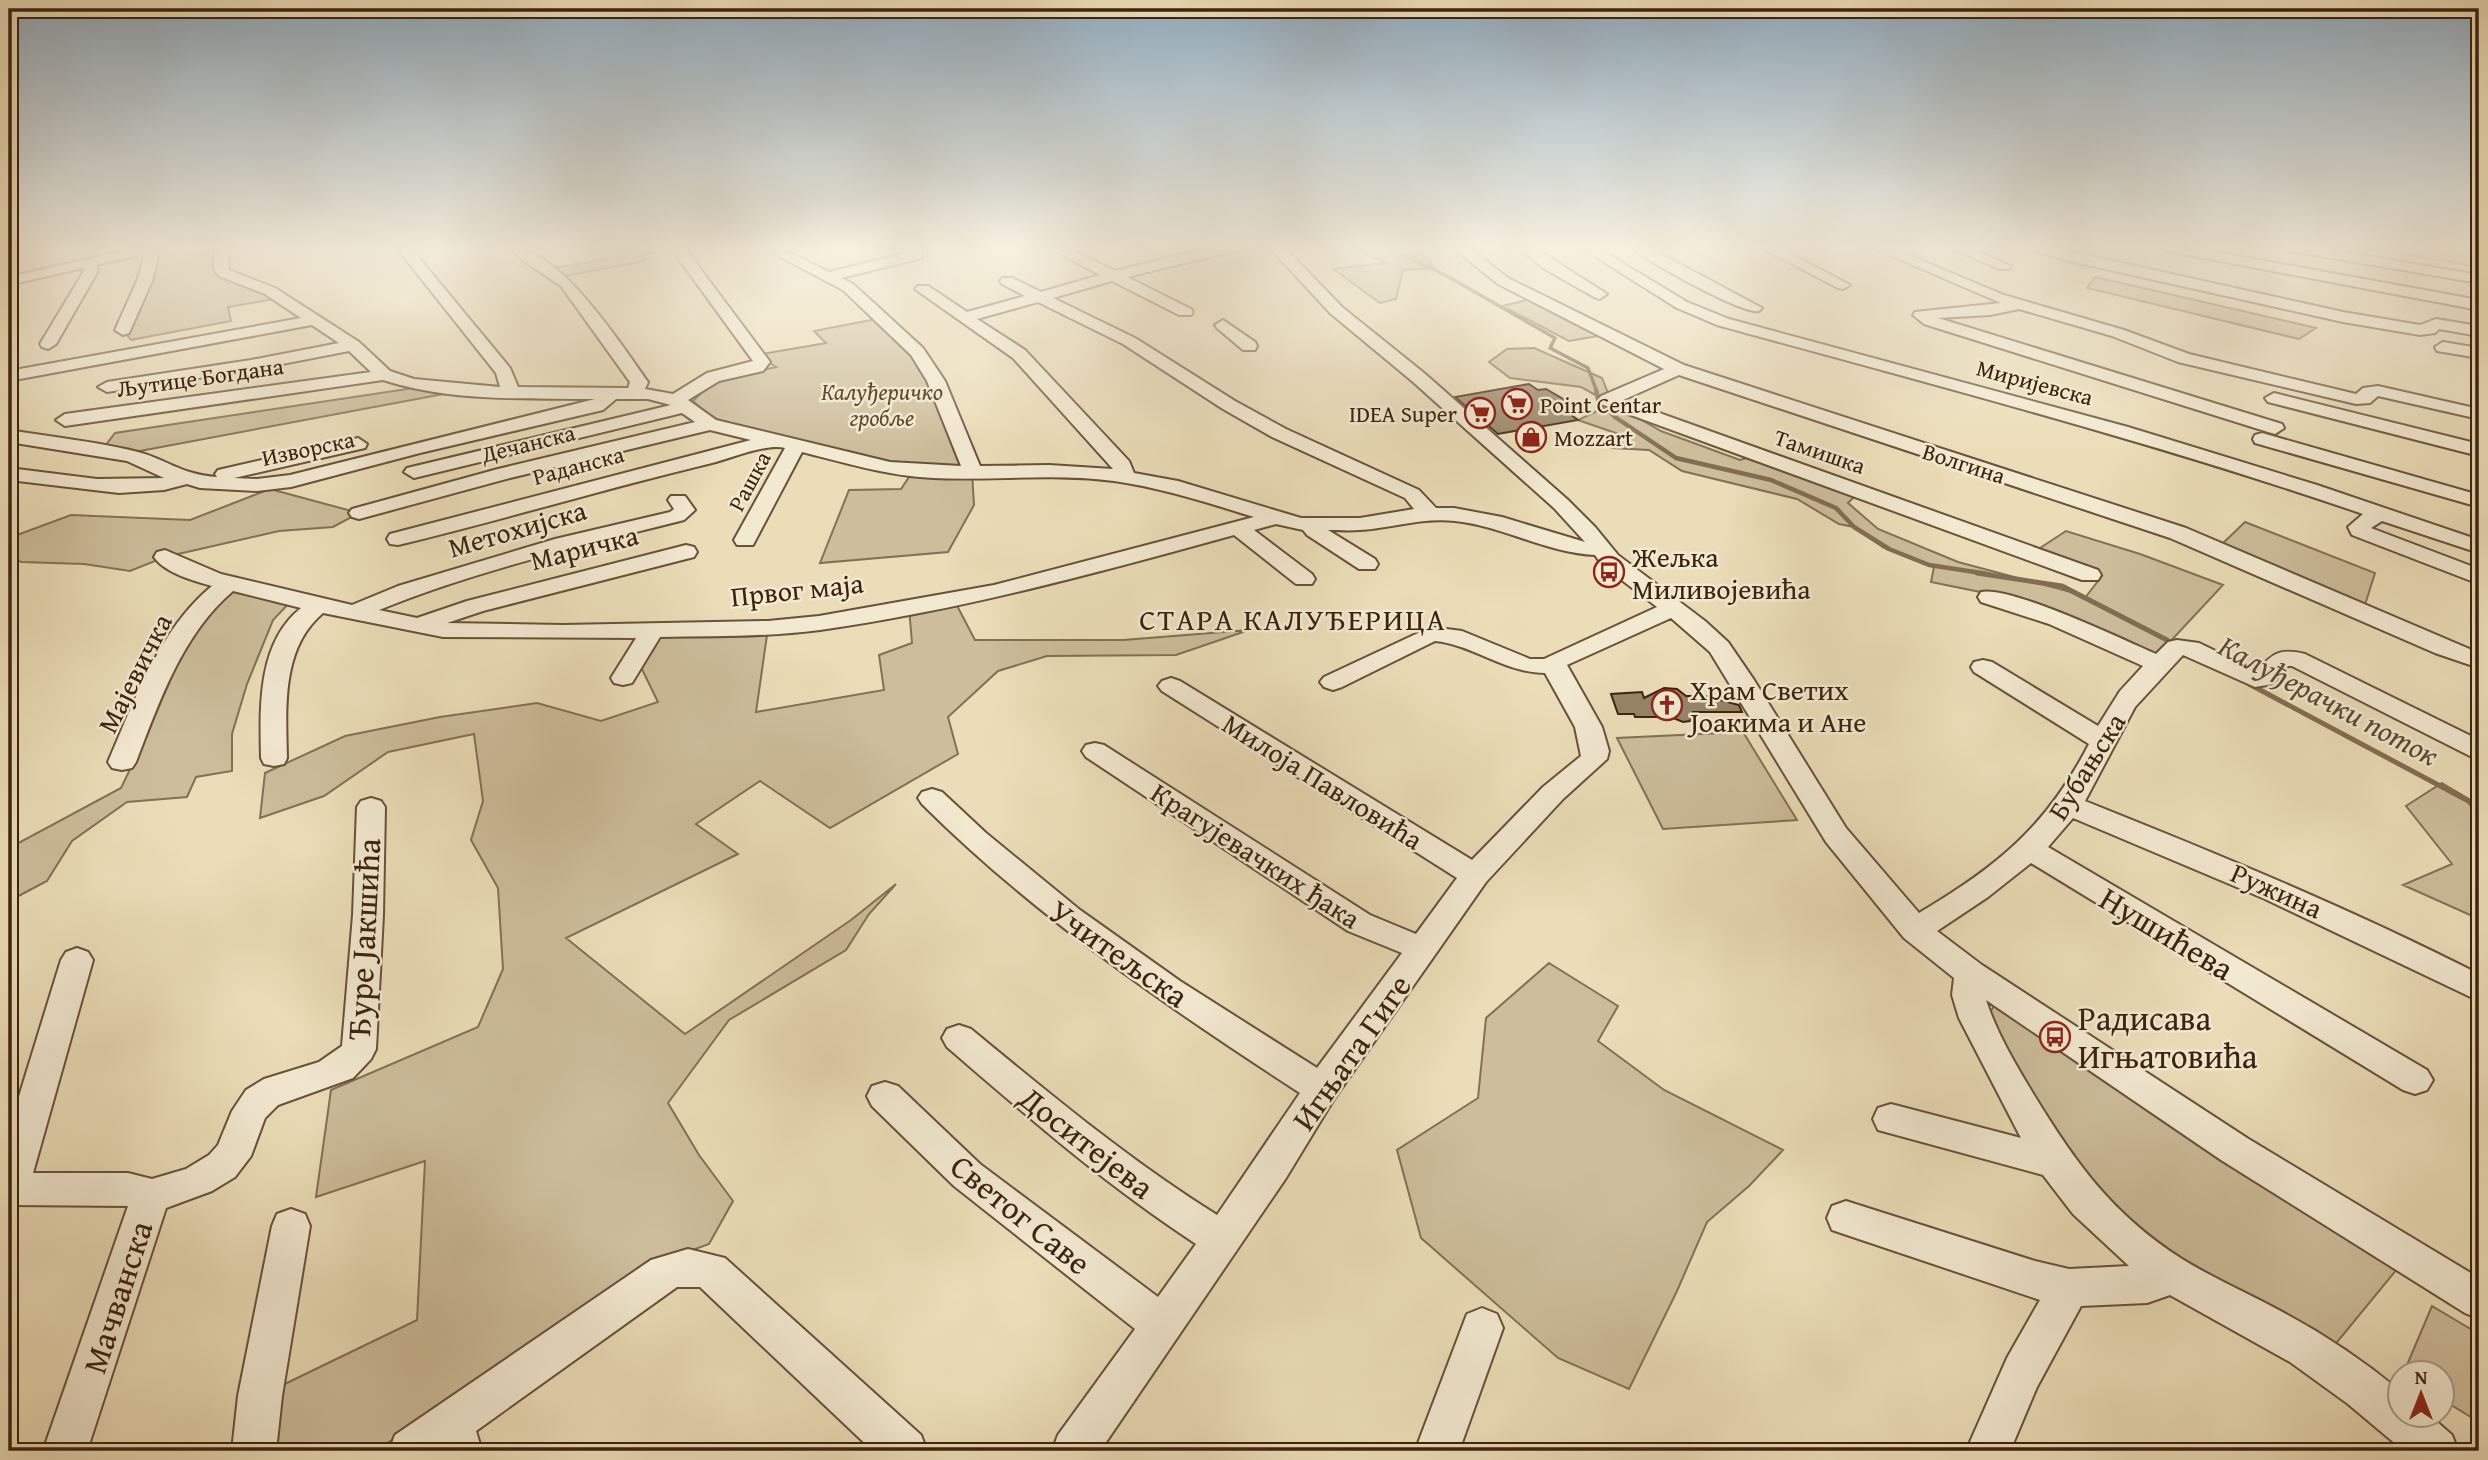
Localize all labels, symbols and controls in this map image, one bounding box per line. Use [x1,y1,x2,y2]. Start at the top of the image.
street label: Љутице Богдана [115,349,285,405]
street label: Миријевска [1973,351,2097,413]
park label: Калуђеричко гробље [821,375,943,434]
supermarket icon: Point Centar [1500,387,1534,421]
place label: Point Centar [1540,388,1662,421]
supermarket icon: IDEA Super [1463,396,1497,430]
place label: IDEA Super [1349,397,1458,430]
street label: Дечанска [477,415,578,471]
shop icon: Mozzart [1514,420,1548,454]
street label: Тамишка [1770,420,1870,482]
place label: Mozzart [1554,421,1633,454]
street label: Изворска [259,422,357,474]
street label: Волгина [1918,434,2010,492]
street label: Раданска [529,437,627,493]
street label: Рашка [719,445,779,517]
street label: Метохијска [443,489,591,567]
street label: Маричка [526,514,643,580]
place label: Жељка Миливојевића [1631,536,1811,609]
bus stop icon: Жељка Миливојевића [1592,555,1626,589]
street label: Првог маја [729,562,866,616]
district label: СТАРА КАЛУЂЕРИЦА [1139,597,1447,641]
street label: Мајевичка [86,606,182,740]
water label: Калуђерачки поток [2211,623,2447,777]
place label: Храм Светих Јоакима и Ане [1687,669,1866,742]
church icon: Храм Светих Јоакима и Ане [1650,688,1684,722]
street label: Милоја Павловића [1215,703,1432,860]
street label: Бубањска [2037,704,2135,827]
street label: Крагујевачких ђака [1143,772,1369,939]
street label: Ђуре Јакшића [334,837,392,1041]
street label: Ружина [2225,852,2330,929]
street label: Нушићева [2091,874,2244,992]
street label: Учитељска [1039,887,1199,1019]
street label: Игњата Гиге [1279,964,1423,1140]
place label: Радисава Игњатовића [2078,994,2258,1080]
bus stop icon: Радисава Игњатовића [2038,1020,2072,1054]
street label: Доситејева [1008,1073,1165,1210]
street label: Светог Саве [940,1142,1102,1286]
street label: Мачванска [70,1214,164,1379]
north arrow [2386,1358,2456,1428]
text: N [2415,1363,2428,1391]

